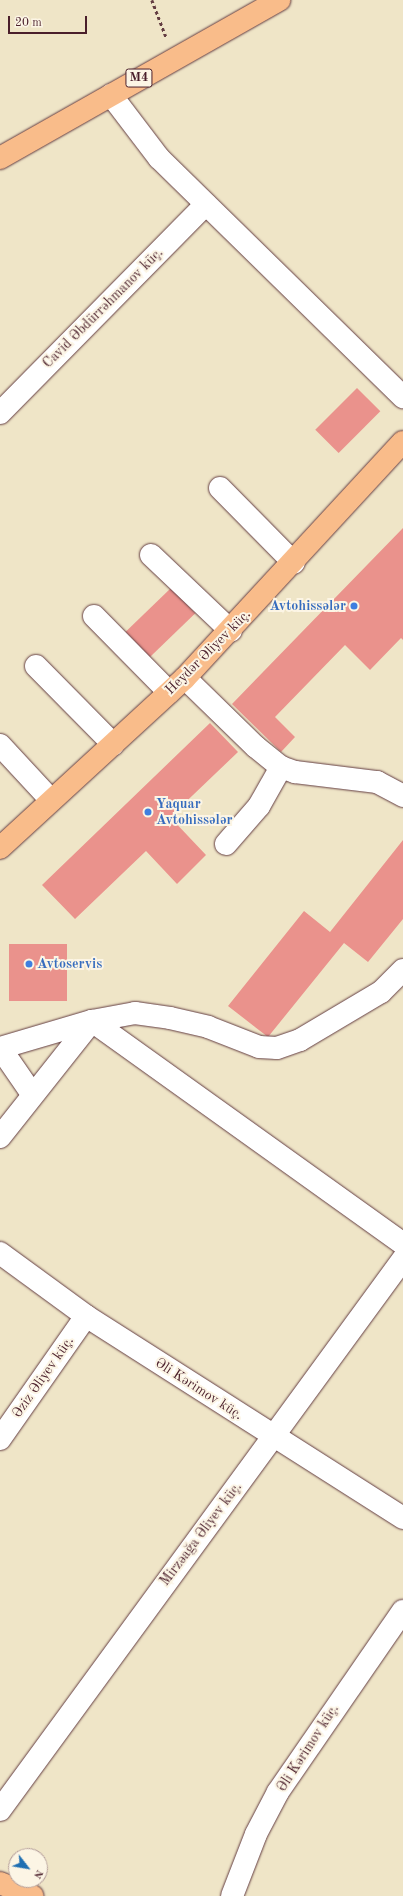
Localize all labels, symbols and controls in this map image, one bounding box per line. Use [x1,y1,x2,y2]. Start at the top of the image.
scale bar [10,8,89,34]
text: 20 m [15,17,42,29]
road number: M4 [125,67,153,89]
street label: Cavid Əbdürrəhmanov küç. [39,244,167,372]
place label: Avtohissələr [269,598,346,614]
marker: Avtohissələr [349,601,359,611]
street label: Heydər Əliyev küç. [162,606,254,698]
place label: Yaquar Avtohissələr [156,796,233,828]
marker: Yaquar Avtohissələr [143,807,153,817]
place label: Avtoservis [37,956,102,972]
marker: Avtoservis [24,959,34,969]
street label: Əziz Əliyev küç. [9,1333,77,1421]
street label: Əli Kərimov küç. [152,1354,246,1424]
street label: Mirzəağa Əliyev küç. [157,1479,245,1589]
street label: Əli Kərimov küç. [273,1701,343,1795]
north arrow [8,1848,48,1888]
text: N [31,1867,45,1880]

